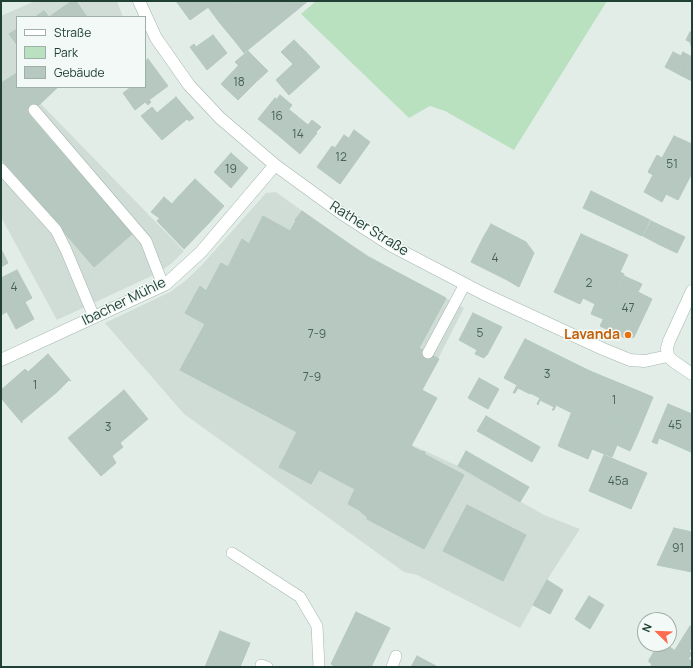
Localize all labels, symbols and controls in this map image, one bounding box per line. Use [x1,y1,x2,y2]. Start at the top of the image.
legend [16,16,146,88]
text: Straße [54,24,91,41]
text: Park [54,44,78,61]
text: Gebäude [54,64,105,81]
house number: 18 [233,76,245,90]
house number: 16 [271,110,283,124]
house number: 14 [292,128,304,142]
house number: 12 [335,151,347,165]
house number: 51 [666,158,678,172]
house number: 19 [225,163,237,177]
street label: Rather Straße [326,198,412,260]
house number: 4 [491,252,499,266]
street label: Ibacher Mühle [79,274,169,330]
house number: 2 [586,277,592,291]
house number: 4 [10,281,18,295]
house number: 47 [621,302,635,316]
house number: 5 [477,327,483,341]
place label: Lavanda [564,327,620,343]
house number: 7-9 [308,328,326,342]
marker: Lavanda [623,330,633,340]
house number: 3 [544,368,550,382]
house number: 7-9 [303,371,321,385]
house number: 1 [33,379,37,393]
house number: 1 [612,394,616,408]
house number: 45 [668,419,682,433]
house number: 3 [105,421,111,435]
house number: 45a [608,475,628,489]
house number: 91 [672,542,684,556]
north arrow [637,612,677,652]
text: N [638,621,655,634]

